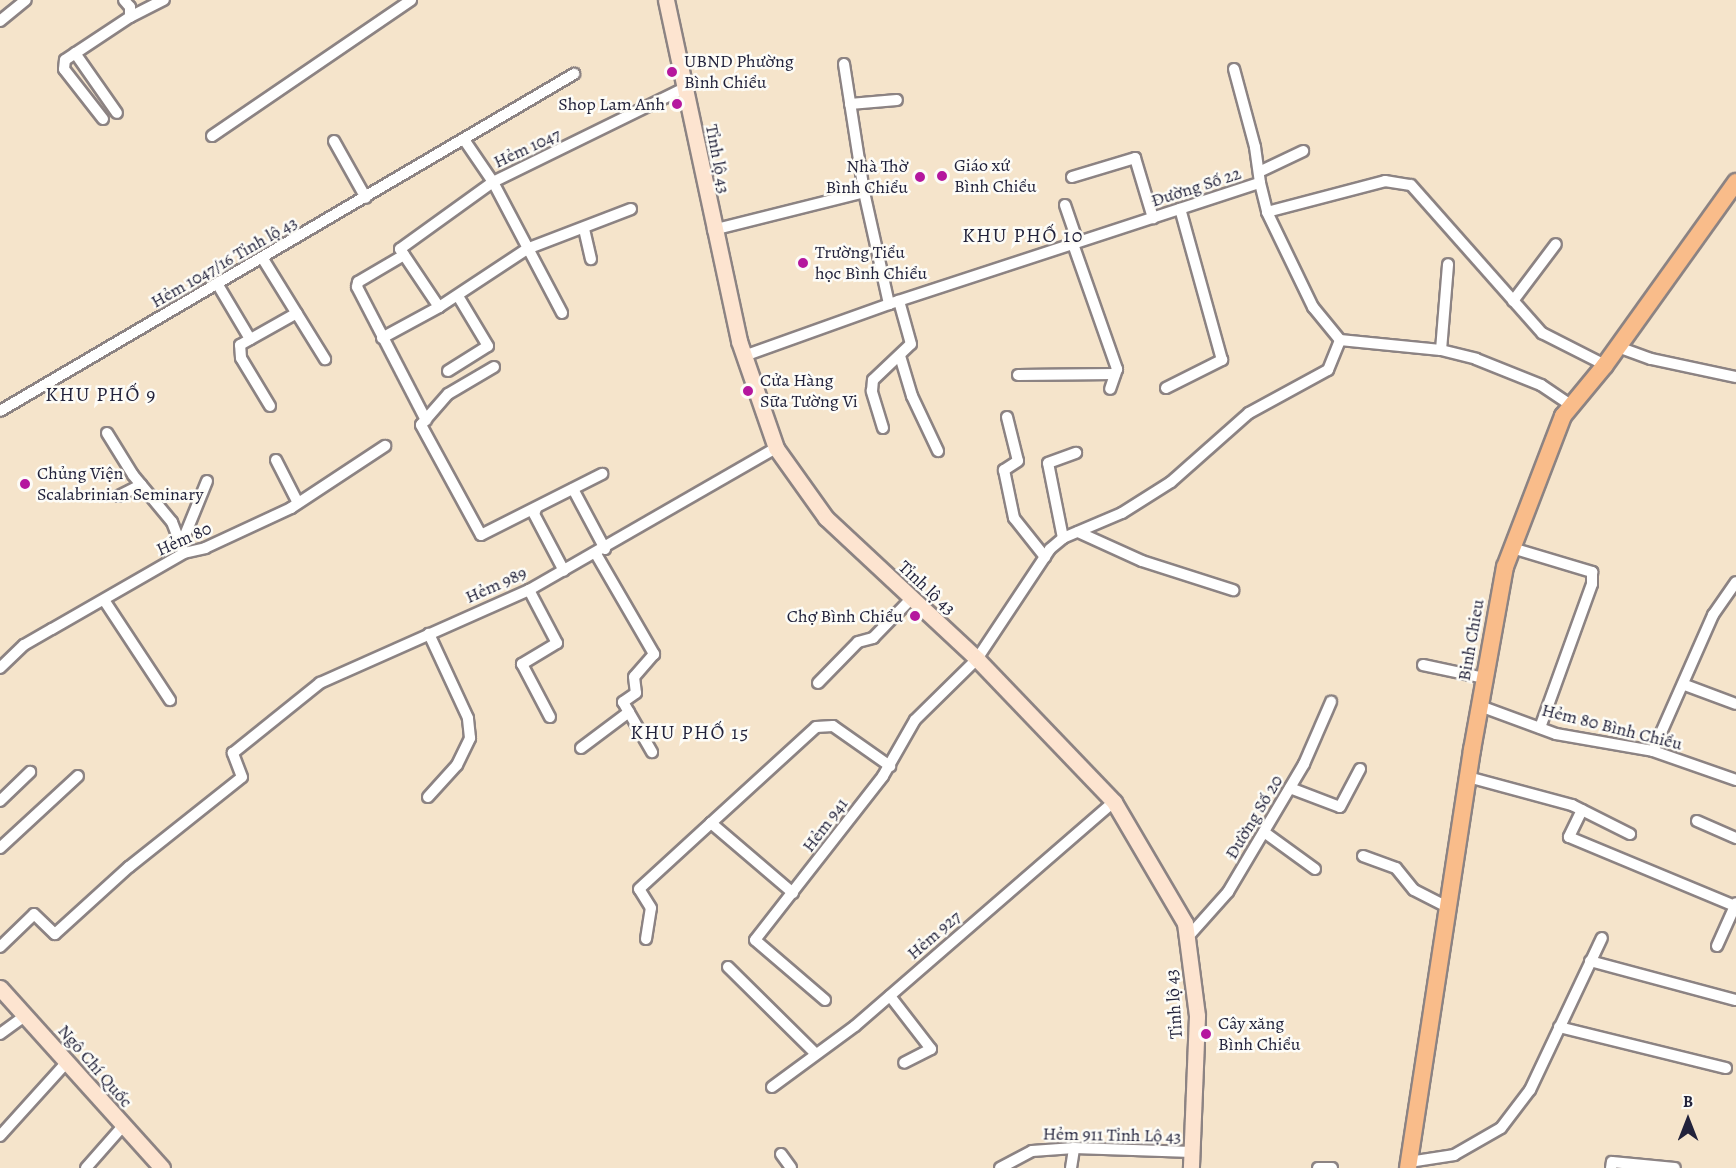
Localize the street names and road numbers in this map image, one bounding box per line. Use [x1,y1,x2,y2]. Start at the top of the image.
street label: Hẻm 1047 [490,123,564,173]
street label: Tỉnh lộ 43 [701,123,735,195]
street label: Đường Số 22 [1148,162,1244,212]
street label: Hẻm 1047/16 Tỉnh lộ 43 [147,211,301,313]
street label: Hẻm 80 [153,517,215,561]
street label: Tỉnh lộ 43 [894,556,960,620]
street label: Hẻm 989 [462,562,530,608]
street label: Binh Chieu [1453,598,1489,682]
street label: Hẻm 80 Bình Chiểu [1539,699,1685,755]
street label: Đường Số 20 [1220,771,1288,863]
street label: Hẻm 941 [798,794,852,856]
street label: Hẻm 927 [903,906,965,964]
street label: Tỉnh lộ 43 [1161,968,1187,1040]
street label: Ngô Chí Quốc [53,1020,137,1112]
street label: Hẻm 911 Tỉnh Lộ 43 [1043,1123,1181,1147]

